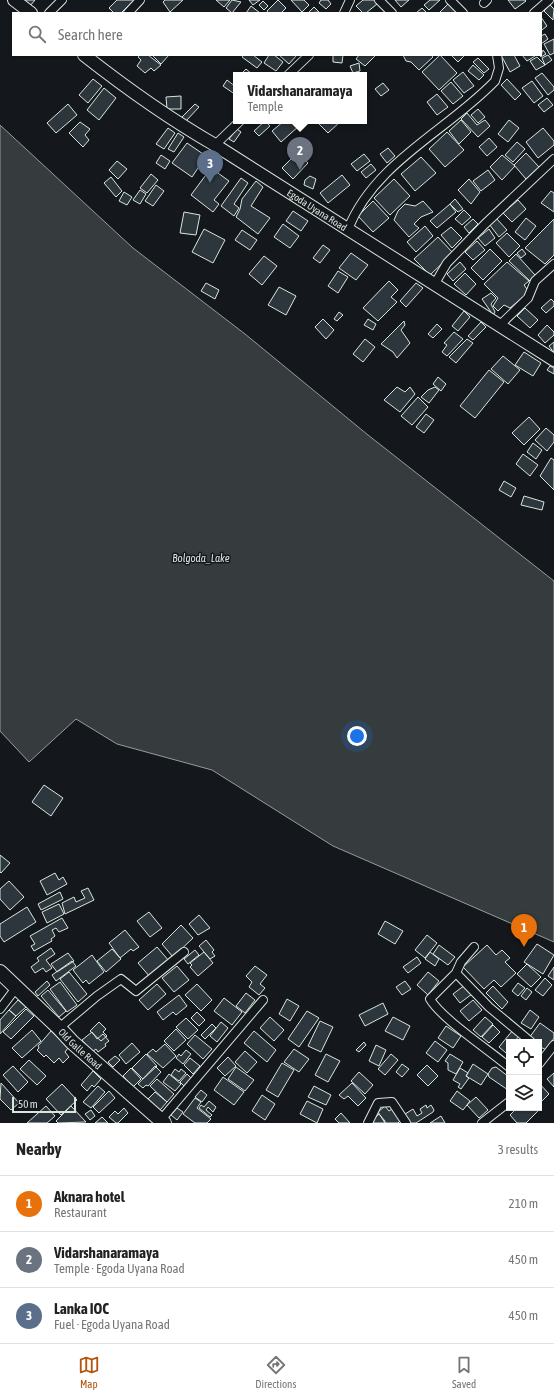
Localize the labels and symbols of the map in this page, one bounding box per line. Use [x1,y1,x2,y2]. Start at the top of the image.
pin: 2 [287,137,313,170]
pin: 3 [197,150,223,183]
street label: Egoda Uyana Road [285,187,349,233]
water label: Bolgoda_Lake [172,552,230,564]
your location [347,726,367,746]
pin: 1 [511,914,537,947]
street label: Old Galle Road [56,1026,104,1072]
scale bar [12,1095,76,1114]

